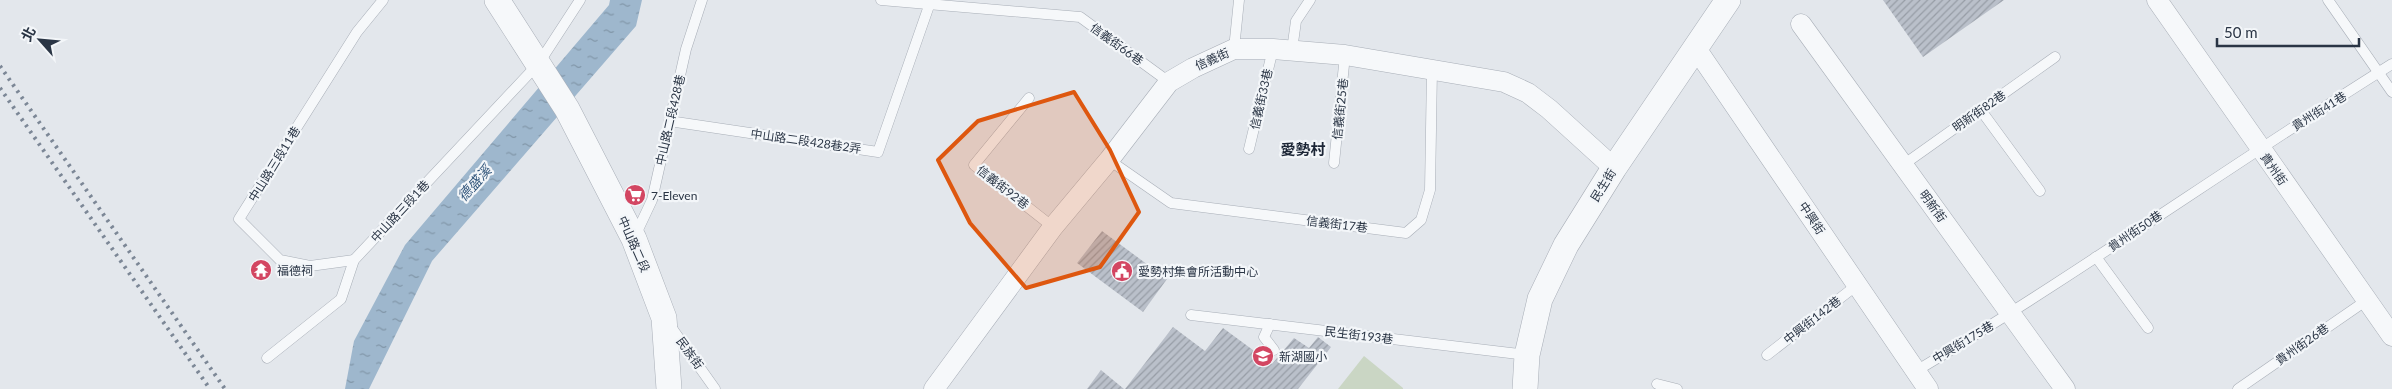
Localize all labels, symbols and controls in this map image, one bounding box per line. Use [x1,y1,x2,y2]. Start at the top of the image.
north arrow [15,15,65,65]
scale bar [2217,15,2360,47]
street label: 信義街66巷 [1088,20,1146,68]
text: 50 m [2224,23,2258,41]
text: 北 [17,24,39,44]
street label: 信義街 [1192,45,1232,73]
street label: 信義街33巷 [1247,67,1275,131]
street label: 中山路二段428巷 [652,73,688,167]
street label: 信義街25巷 [1329,77,1351,141]
street label: 明新街82巷 [1949,87,2009,135]
street label: 貴州街41巷 [2289,88,2349,134]
street label: 中山路三段11巷 [245,124,303,204]
street label: 中山路二段428巷2弄 [750,126,862,156]
district label: 愛勢村 [1280,140,1326,158]
street label: 貴州街 [2258,150,2290,188]
water label: 德盛溪 [454,160,496,204]
street label: 信義街92巷 [974,162,1032,212]
street label: 民生街 [1587,166,1619,204]
street label: 中山路三段1巷 [368,177,432,245]
supermarket icon: 7-Eleven [623,183,647,207]
street label: 明新街 [1916,187,1950,225]
place label: 7-Eleven [651,188,697,203]
street label: 中興街 [1796,199,1828,237]
street label: 貴州街50巷 [2105,207,2165,255]
street label: 信義街17巷 [1305,213,1369,235]
street label: 中山路二段 [615,214,653,274]
temple icon: 福德祠 [249,258,273,282]
public building icon: 愛勢村集會所活動中心 [1110,259,1134,283]
place label: 福德祠 [277,263,313,278]
place label: 愛勢村集會所活動中心 [1138,264,1258,279]
street label: 中興街142巷 [1780,293,1844,347]
street label: 中興街175巷 [1930,318,1996,366]
street label: 貴州街26巷 [2272,320,2332,368]
street label: 民生街193巷 [1324,323,1394,347]
street label: 民族街 [673,334,707,372]
school or university icon: 新湖國小 [1251,344,1275,368]
place label: 新湖國小 [1279,349,1327,364]

